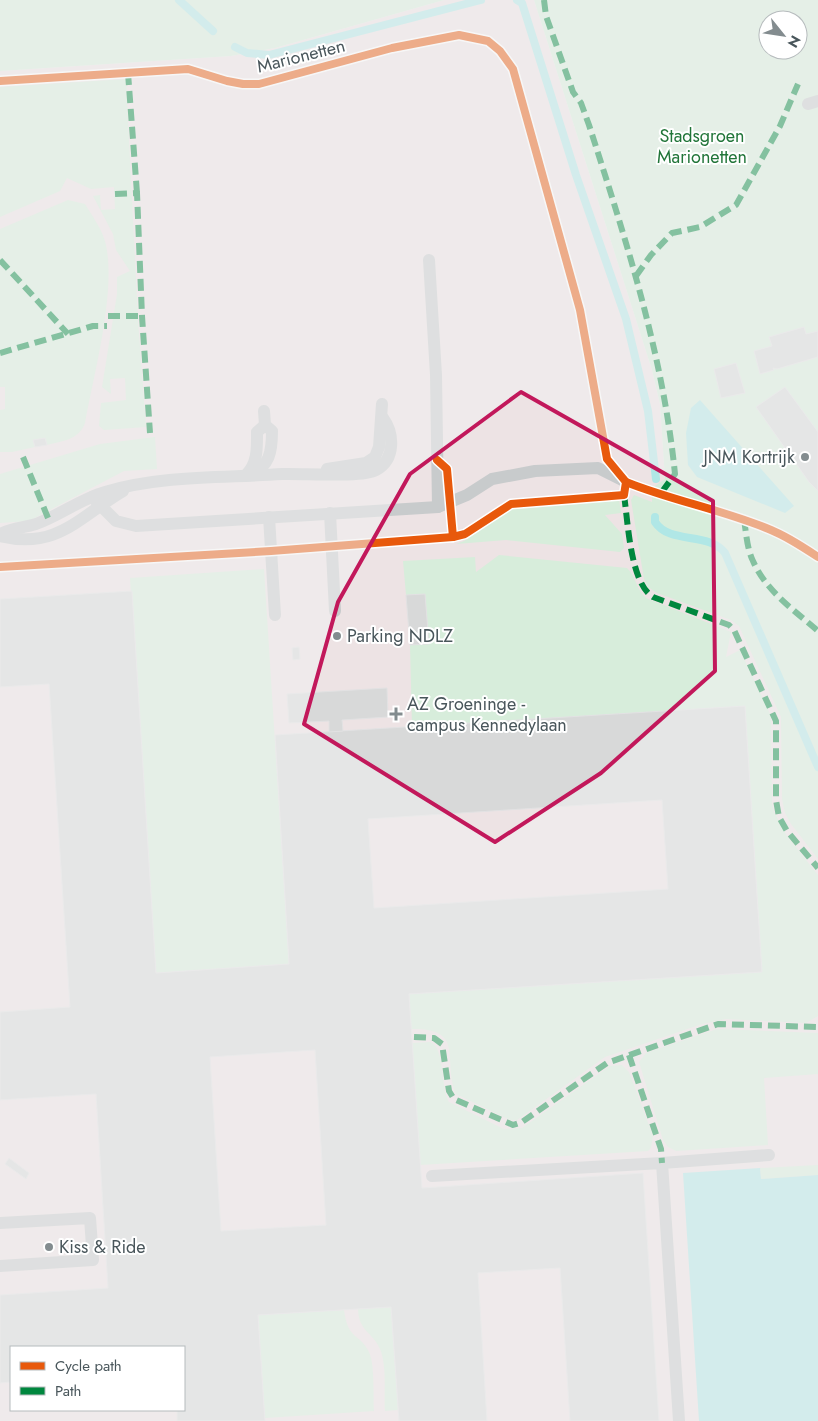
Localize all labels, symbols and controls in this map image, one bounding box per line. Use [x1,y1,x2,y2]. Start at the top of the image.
north arrow [758,10,808,60]
street label: Marionetten [254,32,348,80]
text: N [783,32,806,51]
park label: Stadsgroen Marionetten [657,123,747,170]
place label: JNM Kortrijk [702,444,795,470]
marker: JNM Kortrijk [799,451,811,463]
place label: Parking NDLZ [347,623,453,649]
marker: Parking NDLZ [331,630,343,642]
place label: AZ Groeninge - campus Kennedylaan [407,691,567,738]
marker: AZ Groeninge - campus Kennedylaan [389,707,403,721]
place label: Kiss & Ride [59,1234,146,1260]
marker: Kiss & Ride [43,1241,55,1253]
legend [10,1346,185,1411]
text: Cycle path [55,1355,122,1377]
text: Path [55,1380,81,1402]

